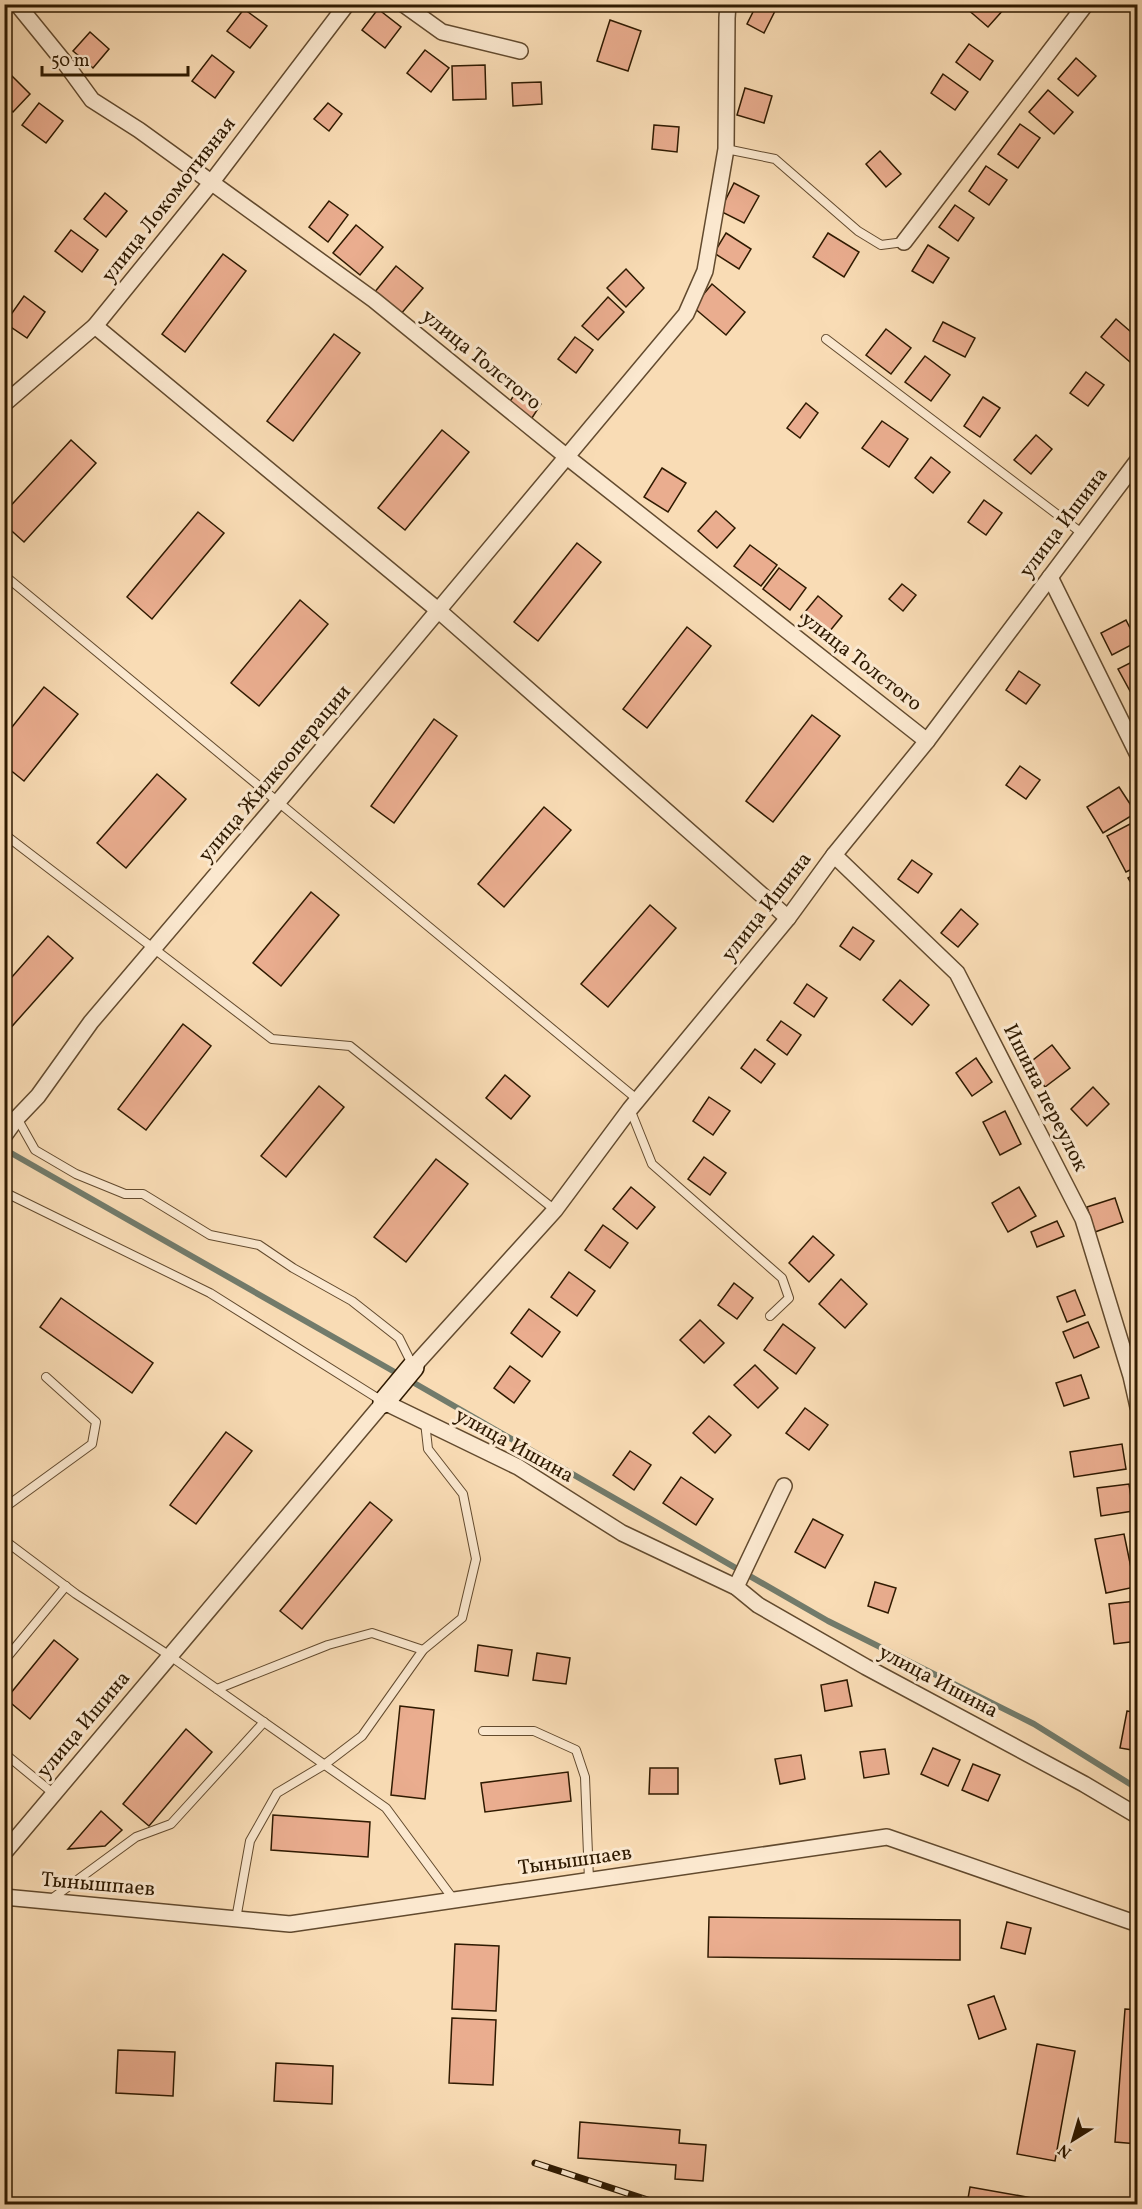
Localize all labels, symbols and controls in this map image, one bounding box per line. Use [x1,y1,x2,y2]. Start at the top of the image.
scale bar [42,39,188,77]
text: 50 m [51,49,90,74]
street label: улица Локомотивная [95,111,243,289]
street label: улица Толстого [415,303,547,417]
street label: улица Ишина [1013,462,1115,584]
street label: улица Толстого [794,605,928,719]
street label: улица Жилкооперации [192,679,358,869]
street label: улица Ишина [715,846,819,968]
street label: Ишина переулок [995,1019,1095,1177]
street label: улица Ишина [449,1401,579,1491]
street label: улица Ишина [873,1638,1003,1726]
street label: улица Ишина [30,1665,138,1785]
street label: Тынышпаев [516,1839,634,1883]
street label: Тынышпаев [40,1866,156,1904]
north arrow [1043,2110,1103,2170]
text: N [1054,2138,1076,2163]

